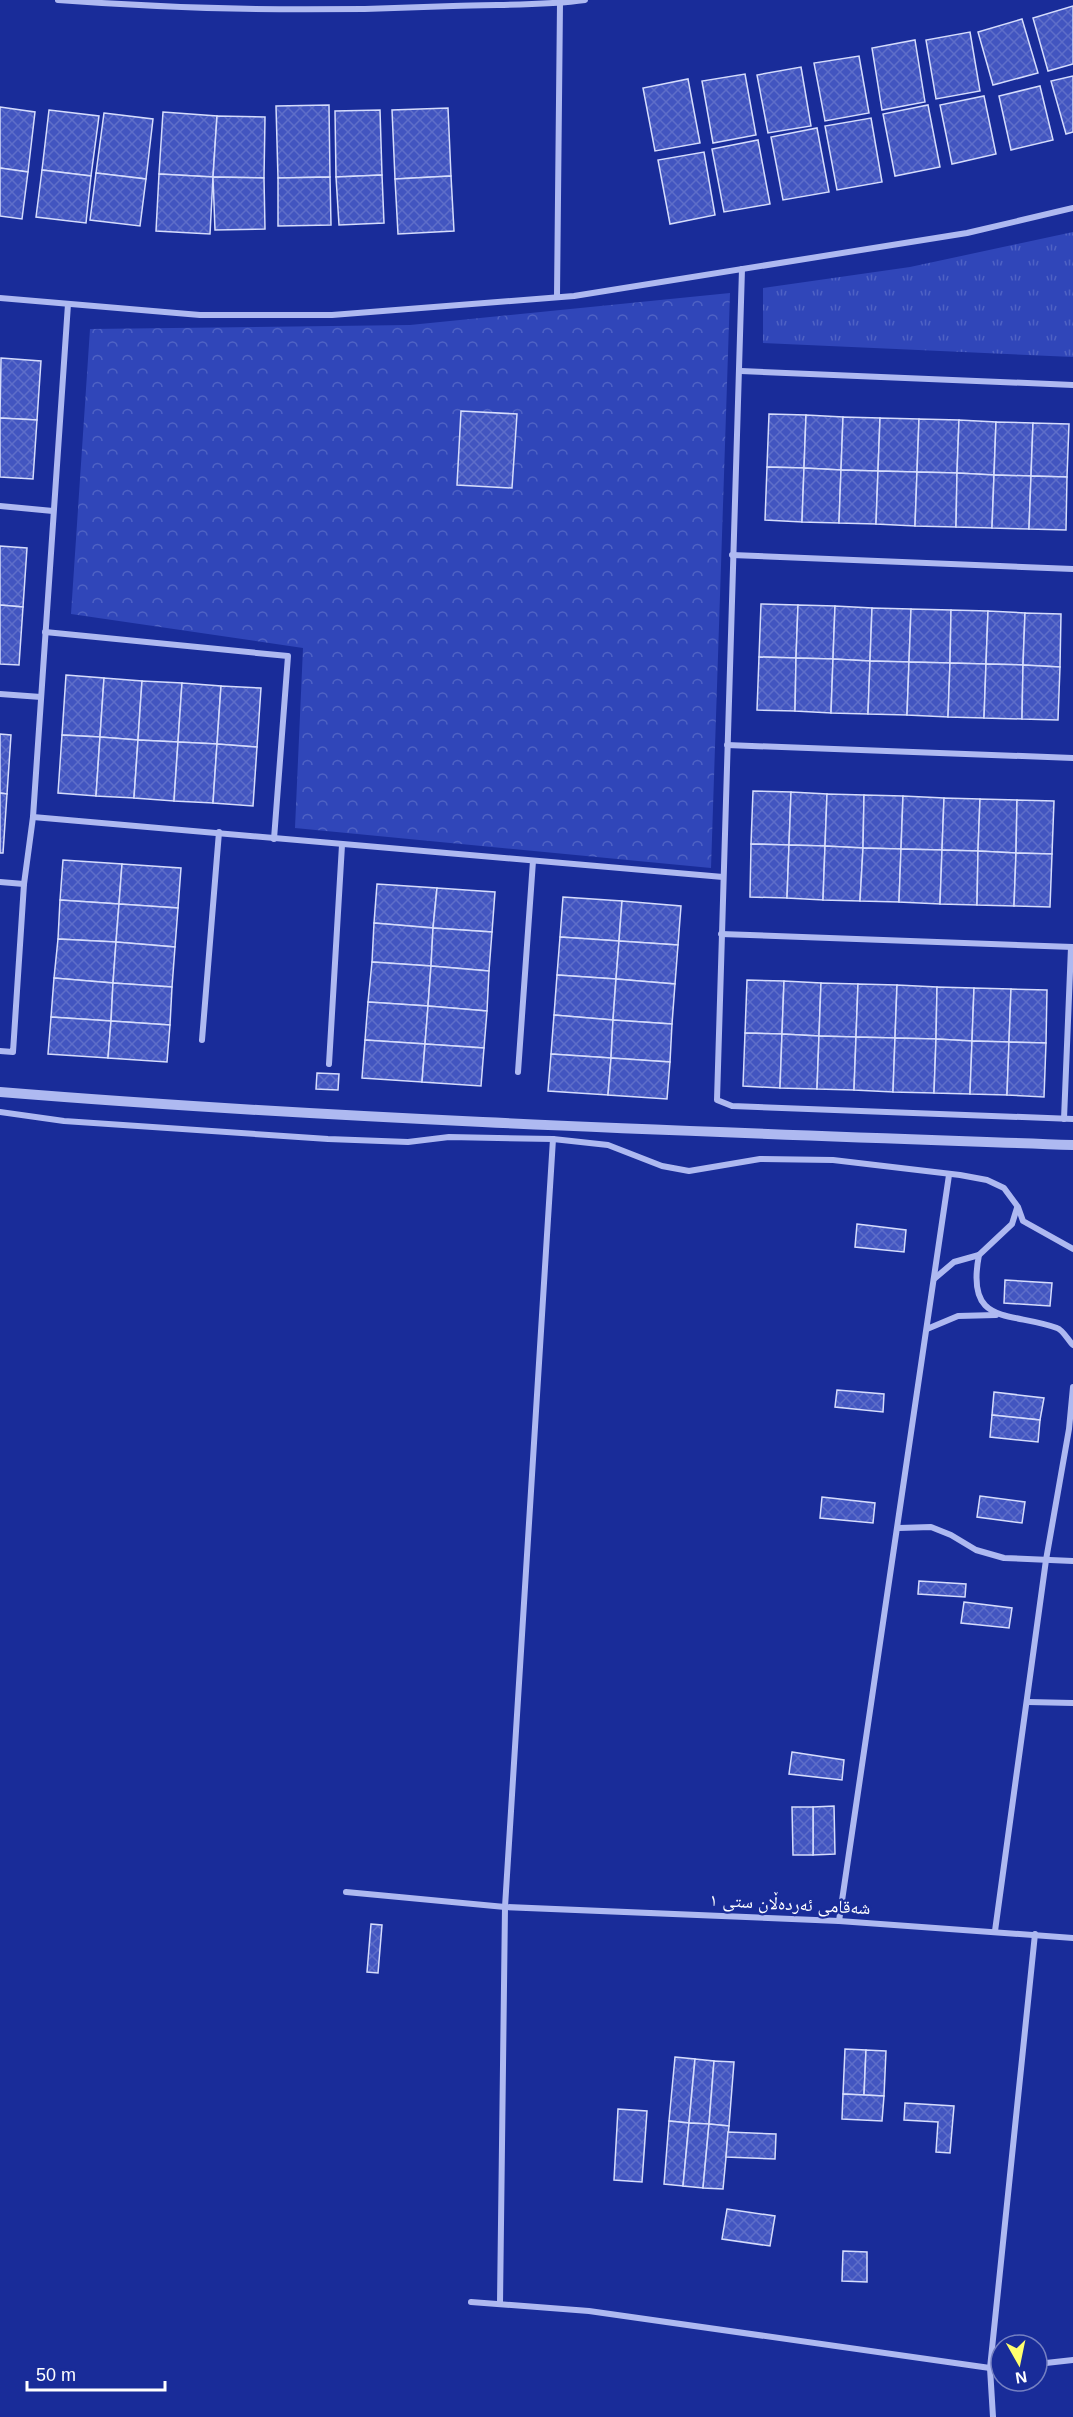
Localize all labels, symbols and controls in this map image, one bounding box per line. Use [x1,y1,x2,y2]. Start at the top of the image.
street label: شەقامی ئەردەڵان ستی ١ [709,1888,871,1919]
north arrow [989,2333,1049,2393]
scale bar [27,2354,165,2392]
text: 50 m [36,2365,76,2385]
text: N [1014,2368,1028,2387]

